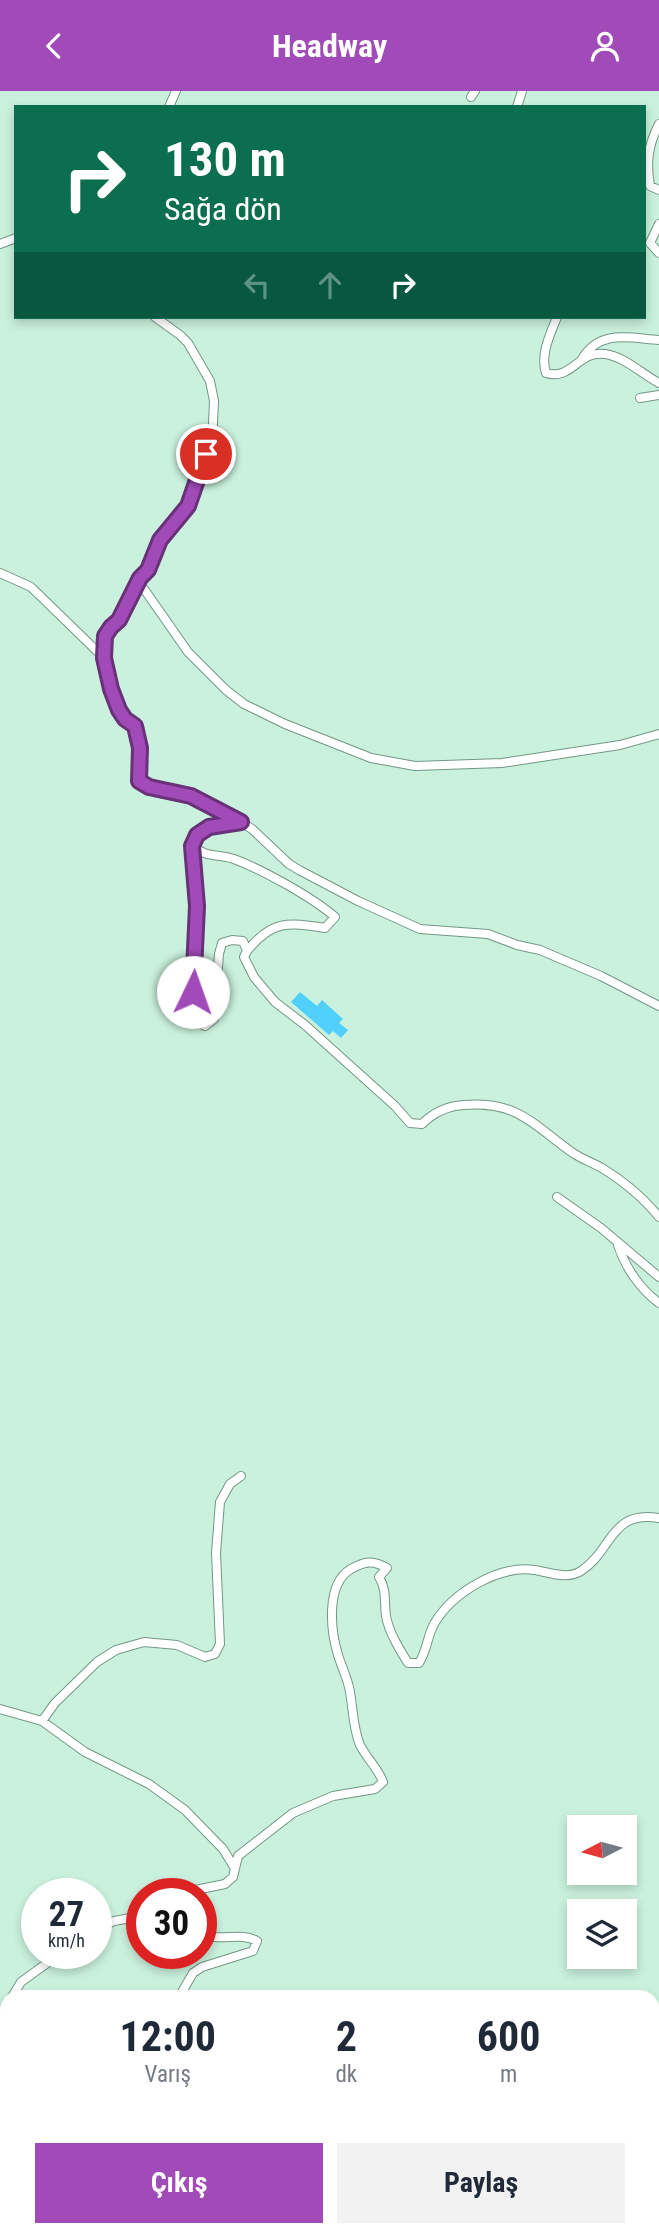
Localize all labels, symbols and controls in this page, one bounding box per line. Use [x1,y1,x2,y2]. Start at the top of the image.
icon: back [35,27,73,65]
text: Headway [272,27,387,65]
icon: person [586,27,624,65]
text: 130 m [164,131,286,188]
icon: right [49,133,140,224]
text: Sağa dön [164,190,282,228]
icon: left [238,266,276,304]
icon: ahead [311,266,349,304]
icon: right [384,266,422,304]
pin [176,424,236,484]
icon: arrive [187,435,225,473]
position arrow [156,955,230,1029]
north arrow [567,1815,637,1885]
map controls [567,1815,637,1969]
speed limit sign: 30 [126,1878,217,1969]
text: 27 [49,1894,84,1935]
button: layers [567,1899,637,1969]
text: km/h [48,1930,85,1951]
text: 12:00 [120,2012,216,2061]
text: 2 [336,2012,357,2061]
text: 600 [477,2012,540,2061]
text: Varış [145,2061,191,2088]
text: dk [335,2061,357,2088]
text: m [500,2061,517,2088]
button: Çıkış [35,2143,323,2223]
button: Paylaş [337,2143,625,2223]

